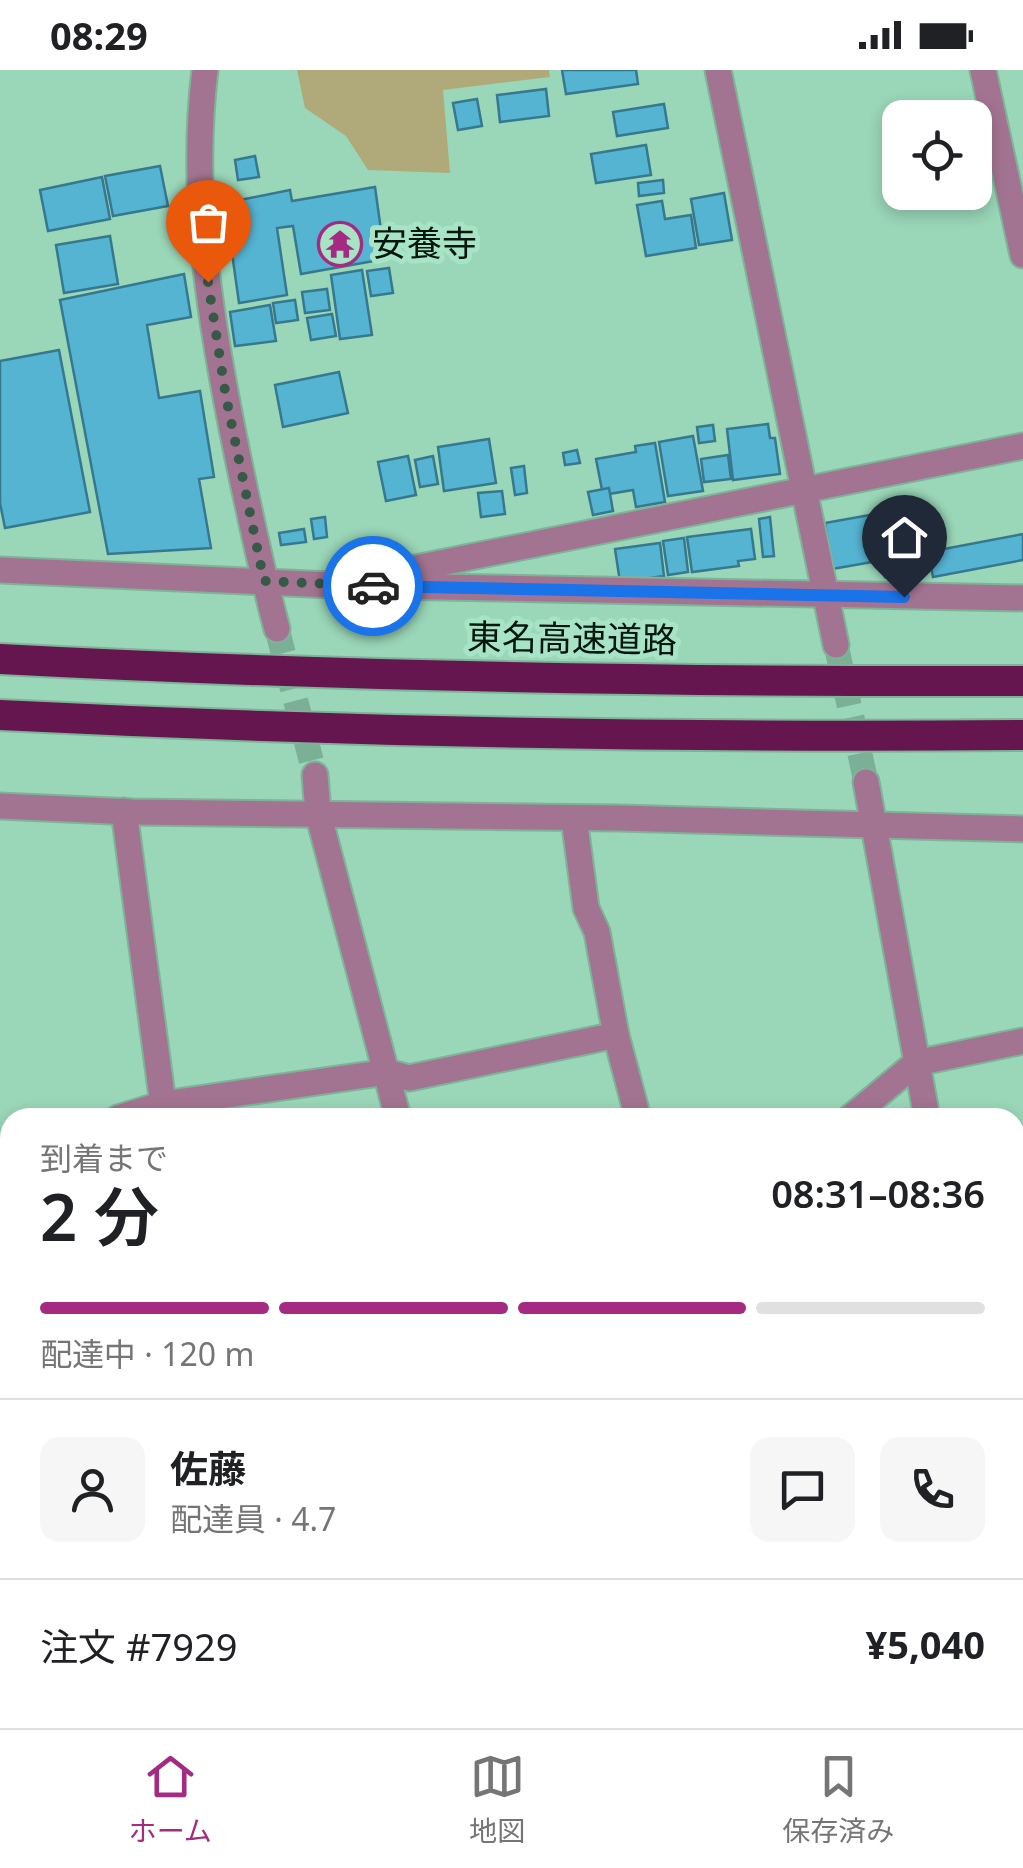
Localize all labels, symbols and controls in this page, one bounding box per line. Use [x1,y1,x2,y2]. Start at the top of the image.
text: 08:29 [50,9,148,61]
map controls [882,100,992,210]
button: locate [882,100,992,210]
pin [166,180,251,283]
icon: bag [181,195,236,250]
place label: 安養寺 [372,219,477,266]
temple icon: 安養寺 [317,221,363,267]
pin [862,495,947,598]
icon: home [877,510,932,565]
courier [323,536,423,636]
icon: car [346,559,401,614]
street label: 東名高速道路 [467,612,677,663]
text: 到着まで [40,1136,168,1179]
text: 08:31–08:36 [771,1167,985,1219]
text: 2 分 [40,1172,159,1260]
text: 配達中 · 120 m [40,1332,254,1375]
button: person [40,1437,145,1542]
button: chat [750,1437,855,1542]
button: phone [880,1437,985,1542]
text: 佐藤 [170,1442,246,1494]
text: 配達員 · 4.7 [170,1497,336,1540]
text: ¥5,040 [865,1618,985,1670]
text: 注文 #7929 [40,1620,237,1672]
tab: ホーム [129,1749,212,1849]
tab: 地図 [469,1749,525,1849]
tab: 保存済み [782,1749,894,1849]

